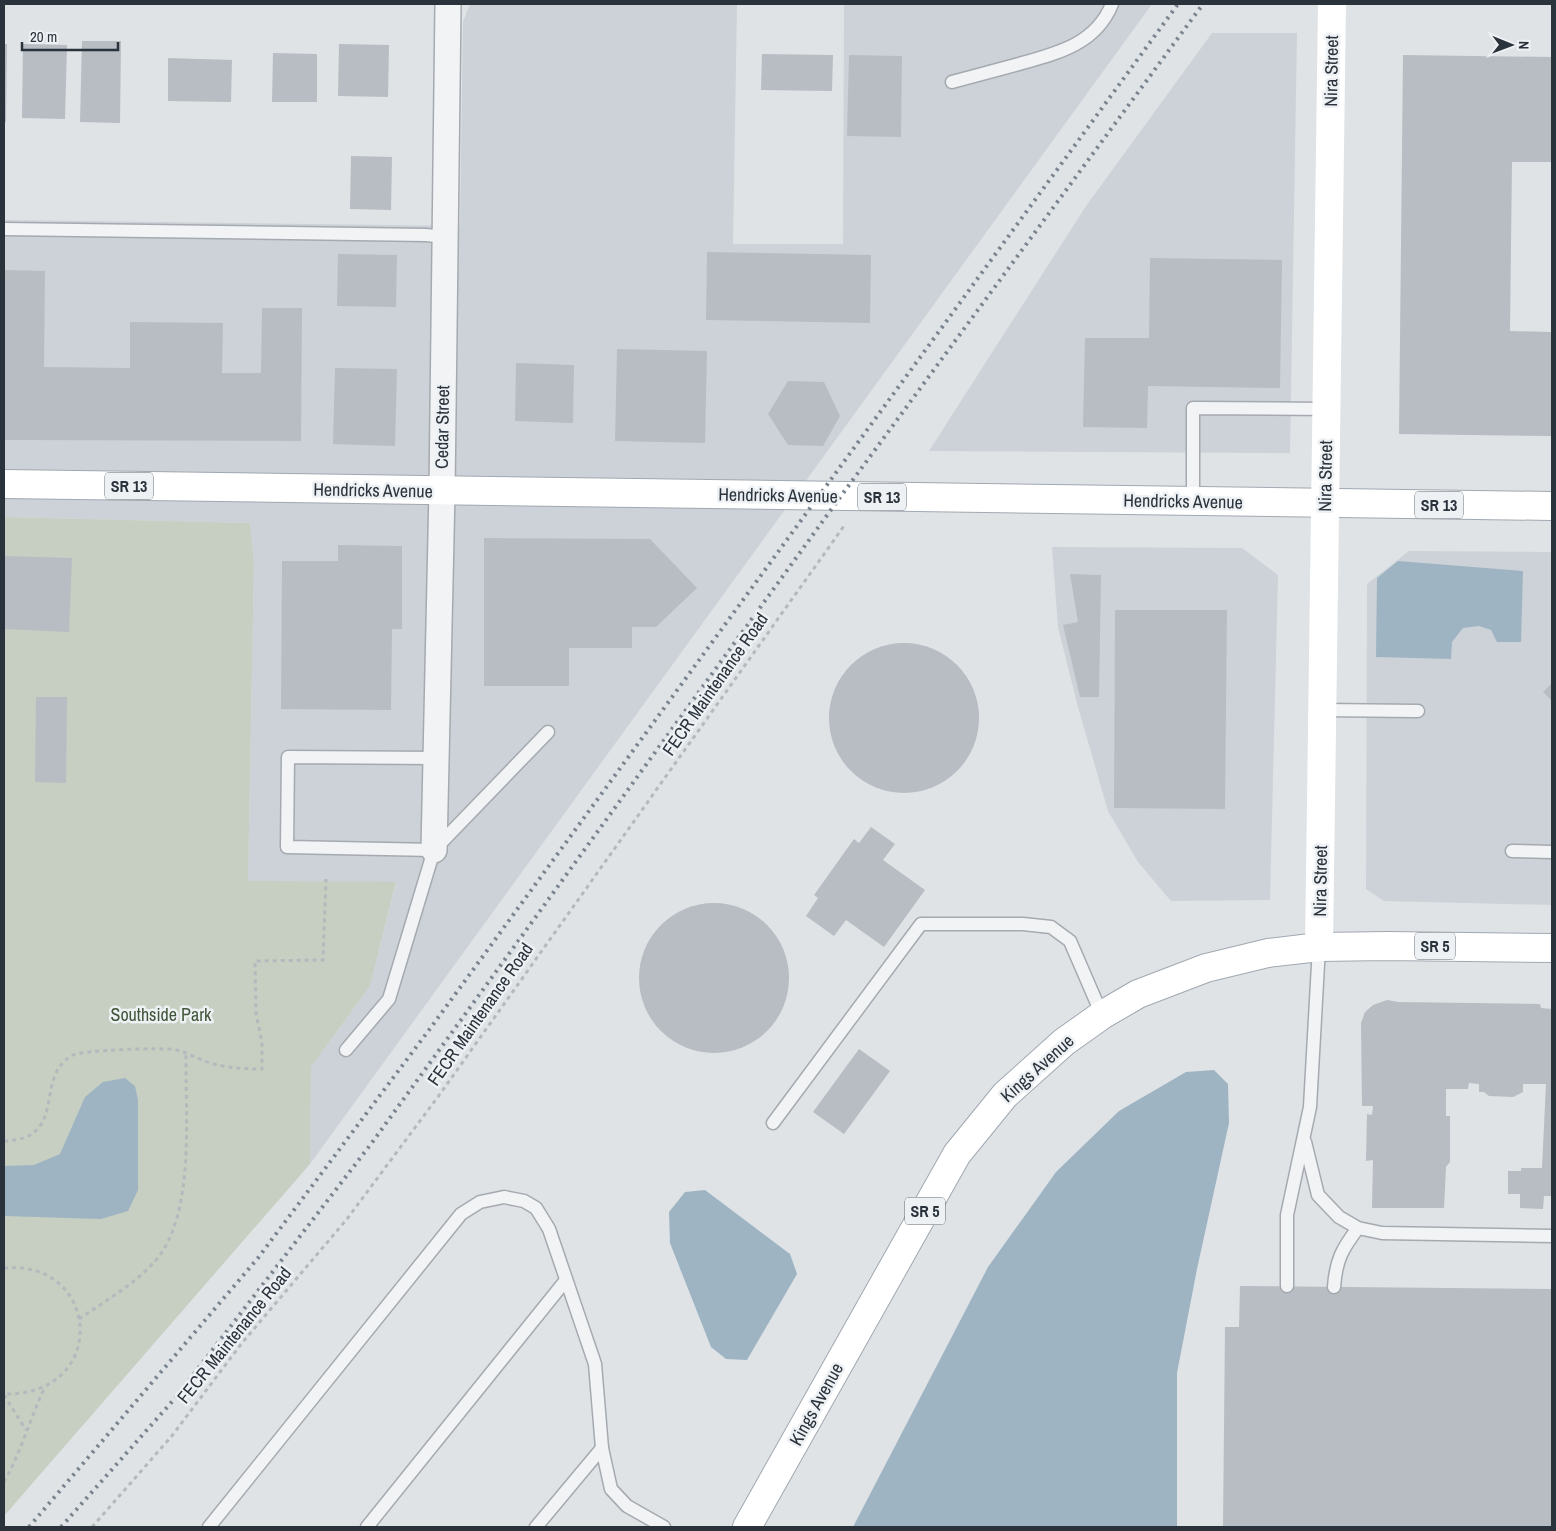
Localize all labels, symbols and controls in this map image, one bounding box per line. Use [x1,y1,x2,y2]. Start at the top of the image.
scale bar [22,20,119,52]
north arrow [1486,20,1536,70]
text: 20 m [30,26,57,47]
street label: Nira Street [1318,35,1344,107]
text: N [1515,41,1533,50]
street label: Cedar Street [429,385,455,469]
street label: Nira Street [1312,440,1338,512]
road number: SR 13 [105,472,153,500]
street label: Hendricks Avenue [313,476,433,504]
street label: Hendricks Avenue [718,481,838,509]
road number: SR 13 [858,484,906,511]
street label: Hendricks Avenue [1123,487,1243,515]
road number: SR 13 [1415,492,1463,518]
street label: FECR Maintenance Road [656,608,774,760]
street label: Nira Street [1307,845,1333,917]
road number: SR 5 [1415,932,1455,959]
street label: FECR Maintenance Road [421,938,539,1090]
park label: Southside Park [111,1002,212,1027]
street label: Kings Avenue [995,1028,1079,1108]
road number: SR 5 [905,1198,945,1224]
street label: FECR Maintenance Road [171,1261,297,1409]
street label: Kings Avenue [783,1358,849,1450]

